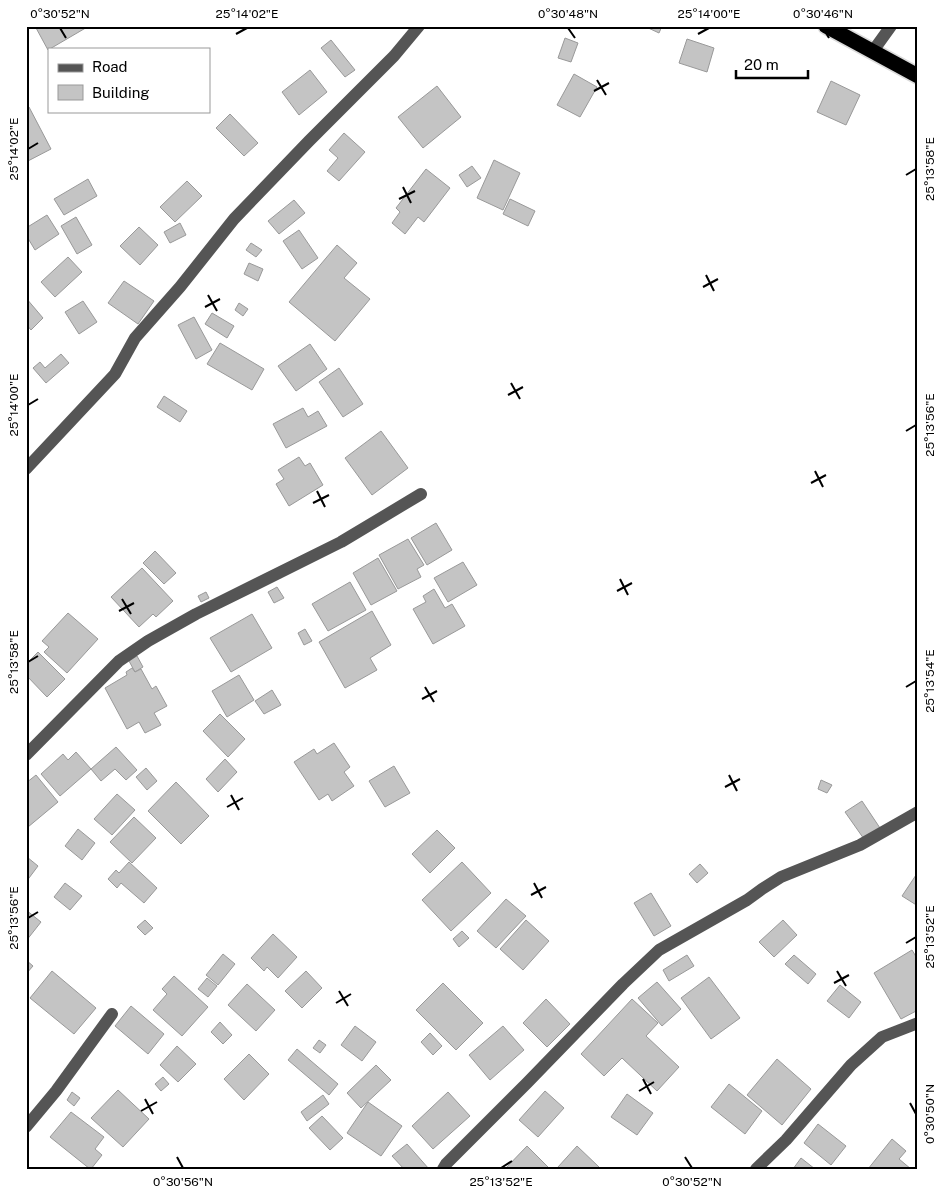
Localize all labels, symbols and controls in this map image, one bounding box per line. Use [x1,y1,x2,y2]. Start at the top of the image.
text: 0°30'52"N [30,7,90,21]
text: 25°14'02"E [216,7,278,21]
text: 0°30'48"N [538,7,598,21]
text: 25°14'00"E [678,7,740,21]
text: 0°30'46"N [793,7,853,21]
legend [48,48,210,112]
scale bar [736,48,809,80]
text: 20 m [744,56,779,73]
text: Road [92,58,128,75]
text: Building [92,84,150,101]
text: 25°14'02"E [7,118,21,180]
text: 25°13'58"E [923,137,937,201]
text: 25°14'00"E [7,374,21,436]
text: 25°13'56"E [923,393,937,457]
text: 25°13'58"E [7,630,21,694]
text: 25°13'54"E [923,649,937,713]
text: 25°13'56"E [7,886,21,950]
text: 25°13'52"E [923,905,937,969]
text: 0°30'50"N [923,1084,937,1144]
text: 0°30'56"N [153,1175,213,1189]
text: 25°13'52"E [469,1175,533,1189]
text: 0°30'52"N [662,1175,722,1189]

